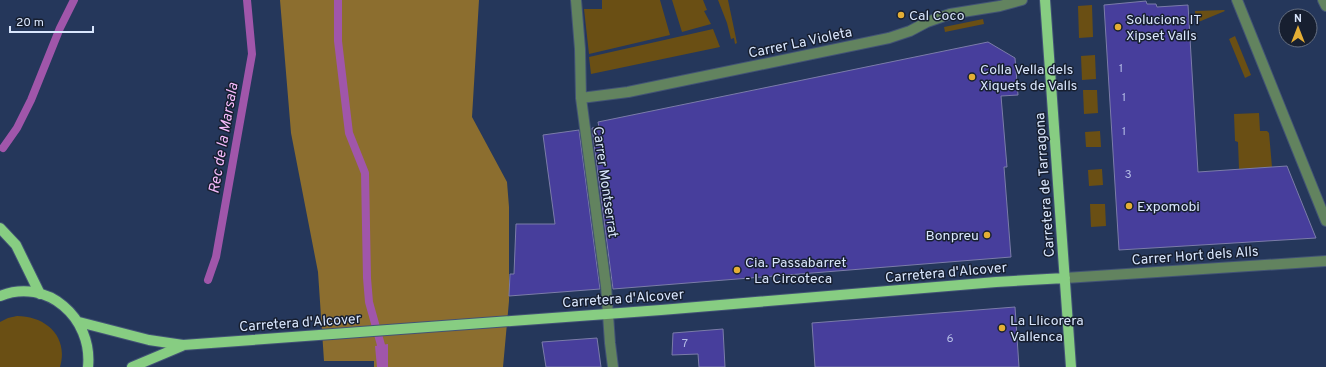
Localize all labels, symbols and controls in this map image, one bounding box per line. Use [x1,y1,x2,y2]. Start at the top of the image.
scale bar [10,8,93,34]
place label: Cal Coco [909,8,965,25]
north arrow [1278,8,1318,48]
marker: Cal Coco [896,10,906,20]
place label: Solucions IT Xipset Valls [1126,12,1202,45]
text: N [1294,12,1302,26]
text: 20 m [16,15,44,31]
marker: Solucions IT Xipset Valls [1113,22,1123,32]
street label: Carrer La Violeta [747,24,854,63]
house number: 1 [1119,61,1123,77]
place label: Colla Vella dels Xiquets de Valls [980,62,1077,95]
marker: Colla Vella dels Xiquets de Valls [967,72,977,82]
water label: Rec de la Marsala [205,81,244,195]
house number: 1 [1122,90,1126,106]
street label: Carretera de Tarragona [1032,112,1059,258]
house number: 1 [1122,124,1126,140]
street label: Carrer Montserrat [588,125,621,239]
house number: 3 [1124,167,1132,183]
place label: Expomobi [1137,199,1200,216]
marker: Expomobi [1124,201,1134,211]
place label: Bonpreu [926,228,979,245]
marker: Bonpreu [982,230,992,240]
street label: Carrer Hort dels Alls [1131,244,1259,269]
place label: Cia. Passabarret - La Circoteca [745,255,847,288]
street label: Carretera d'Alcover [885,260,1008,287]
marker: Cia. Passabarret - La Circoteca [732,265,742,275]
street label: Carretera d'Alcover [562,287,685,312]
street label: Carretera d'Alcover [239,311,362,336]
place label: La Llicorera Vallenca [1010,313,1084,346]
marker: La Llicorera Vallenca [997,323,1007,333]
house number: 6 [946,331,954,347]
house number: 7 [682,336,688,352]

